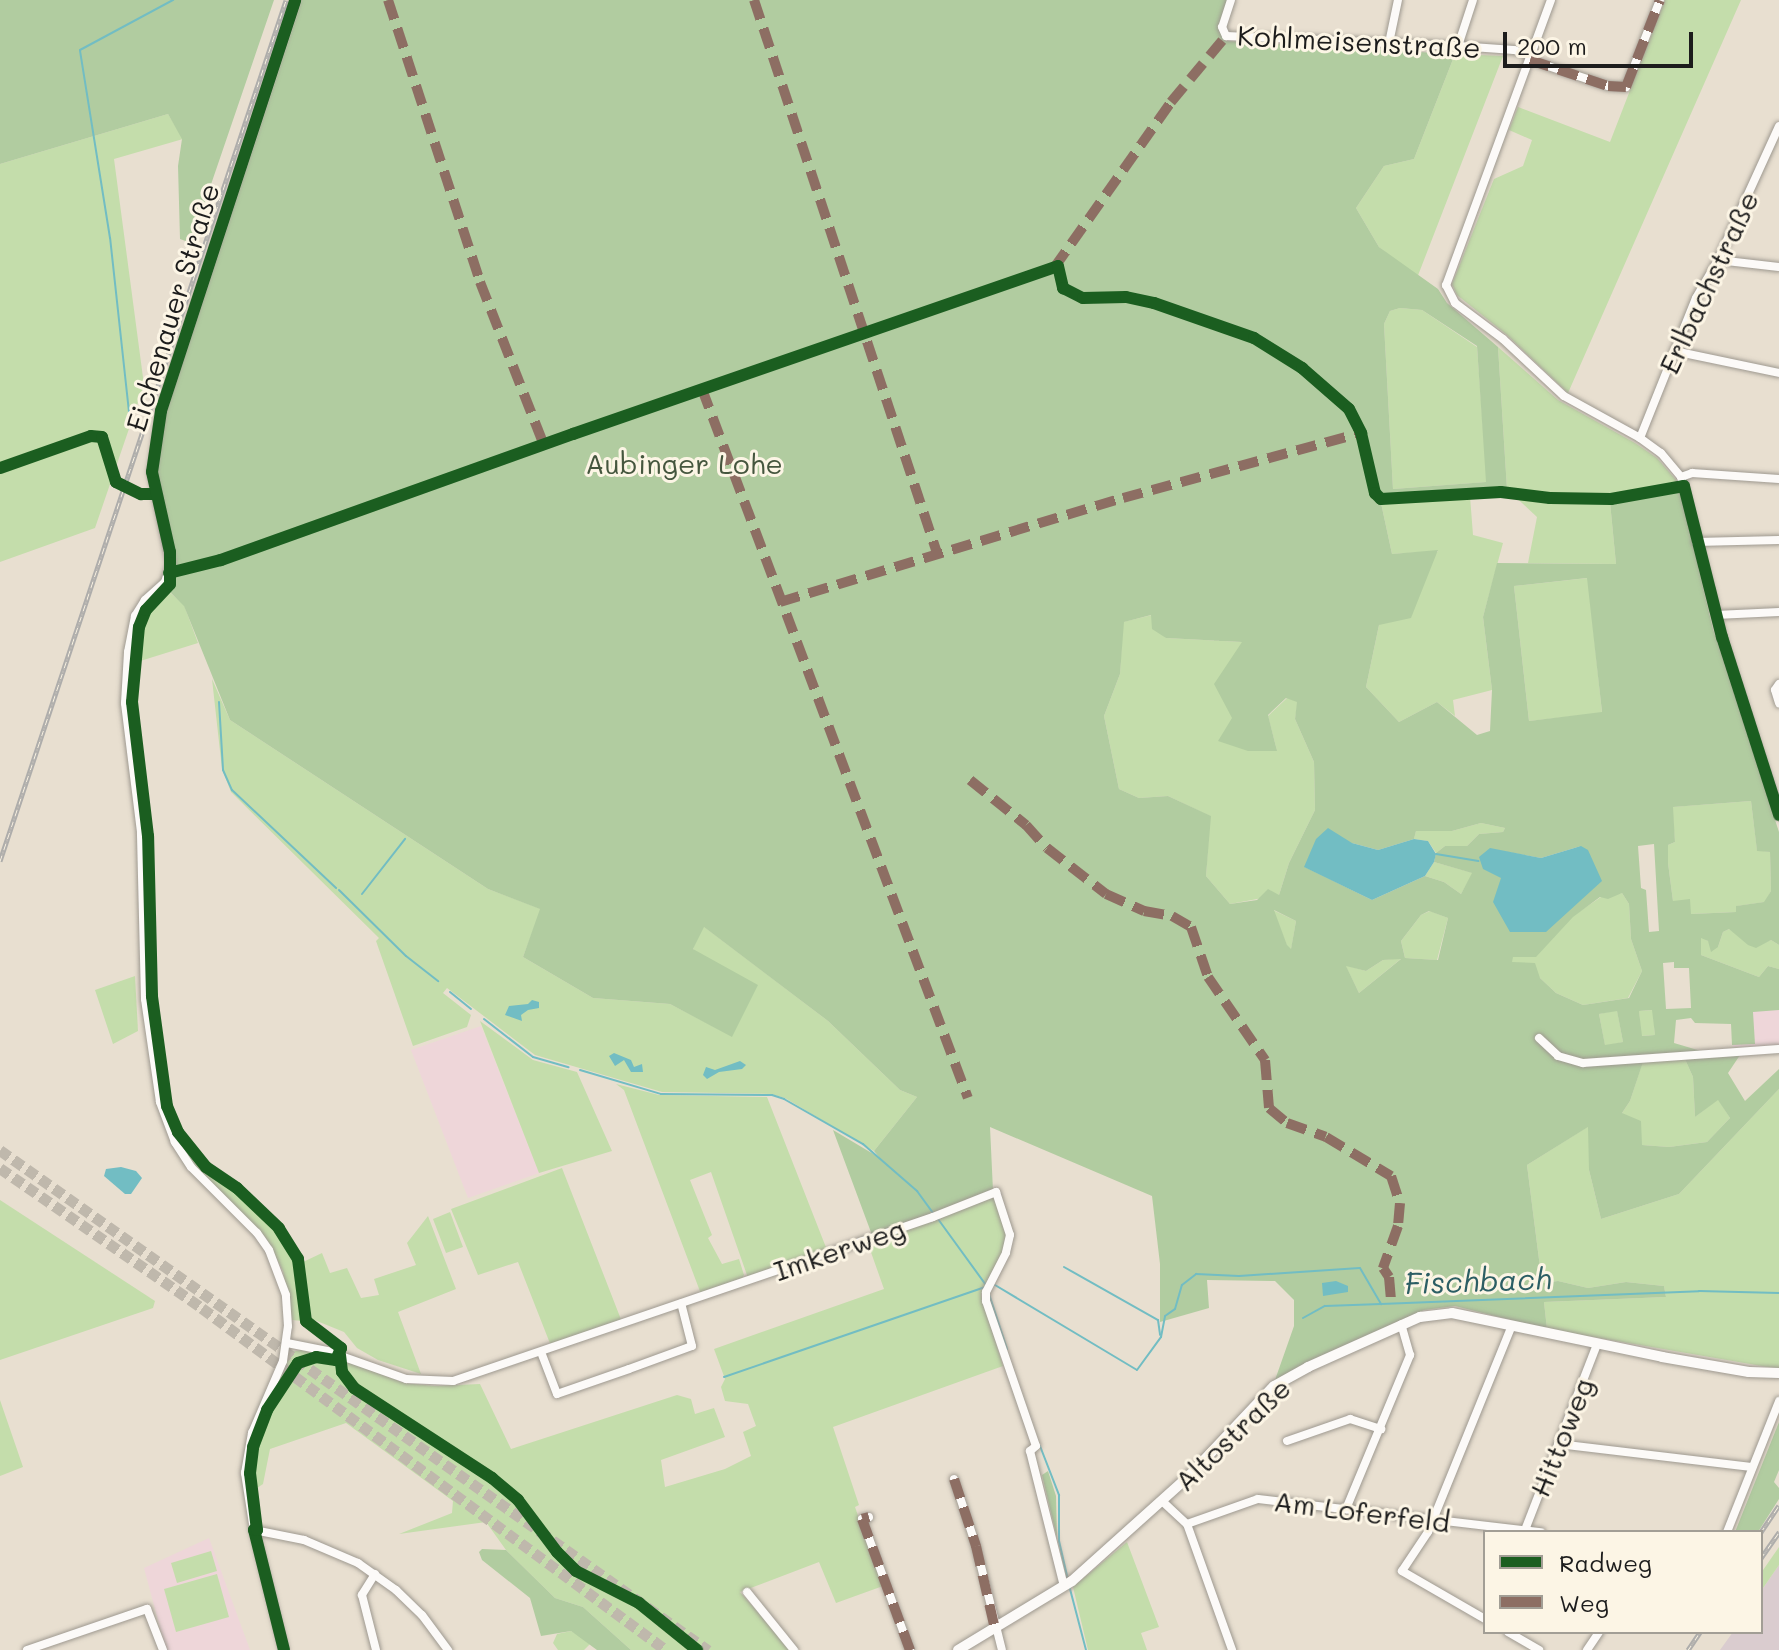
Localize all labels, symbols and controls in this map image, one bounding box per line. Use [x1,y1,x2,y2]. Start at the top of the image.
scale bar [1507,16,1697,66]
street label: Kohlmeisenstraße [1236,18,1482,64]
text: 200 m [1517,30,1587,61]
street label: Eichenauer Straße [118,179,226,435]
street label: Erlbachstraße [1651,186,1765,378]
park label: Aubinger Lohe [585,446,783,480]
street label: Imkerweg [769,1211,909,1287]
water label: Fischbach [1404,1259,1552,1301]
street label: Altostraße [1167,1371,1297,1497]
street label: Hittoweg [1522,1373,1600,1501]
street label: Am Loferfeld [1272,1484,1452,1538]
legend [1483,1530,1763,1634]
text: Radweg [1559,1547,1652,1578]
text: Weg [1559,1587,1609,1618]

